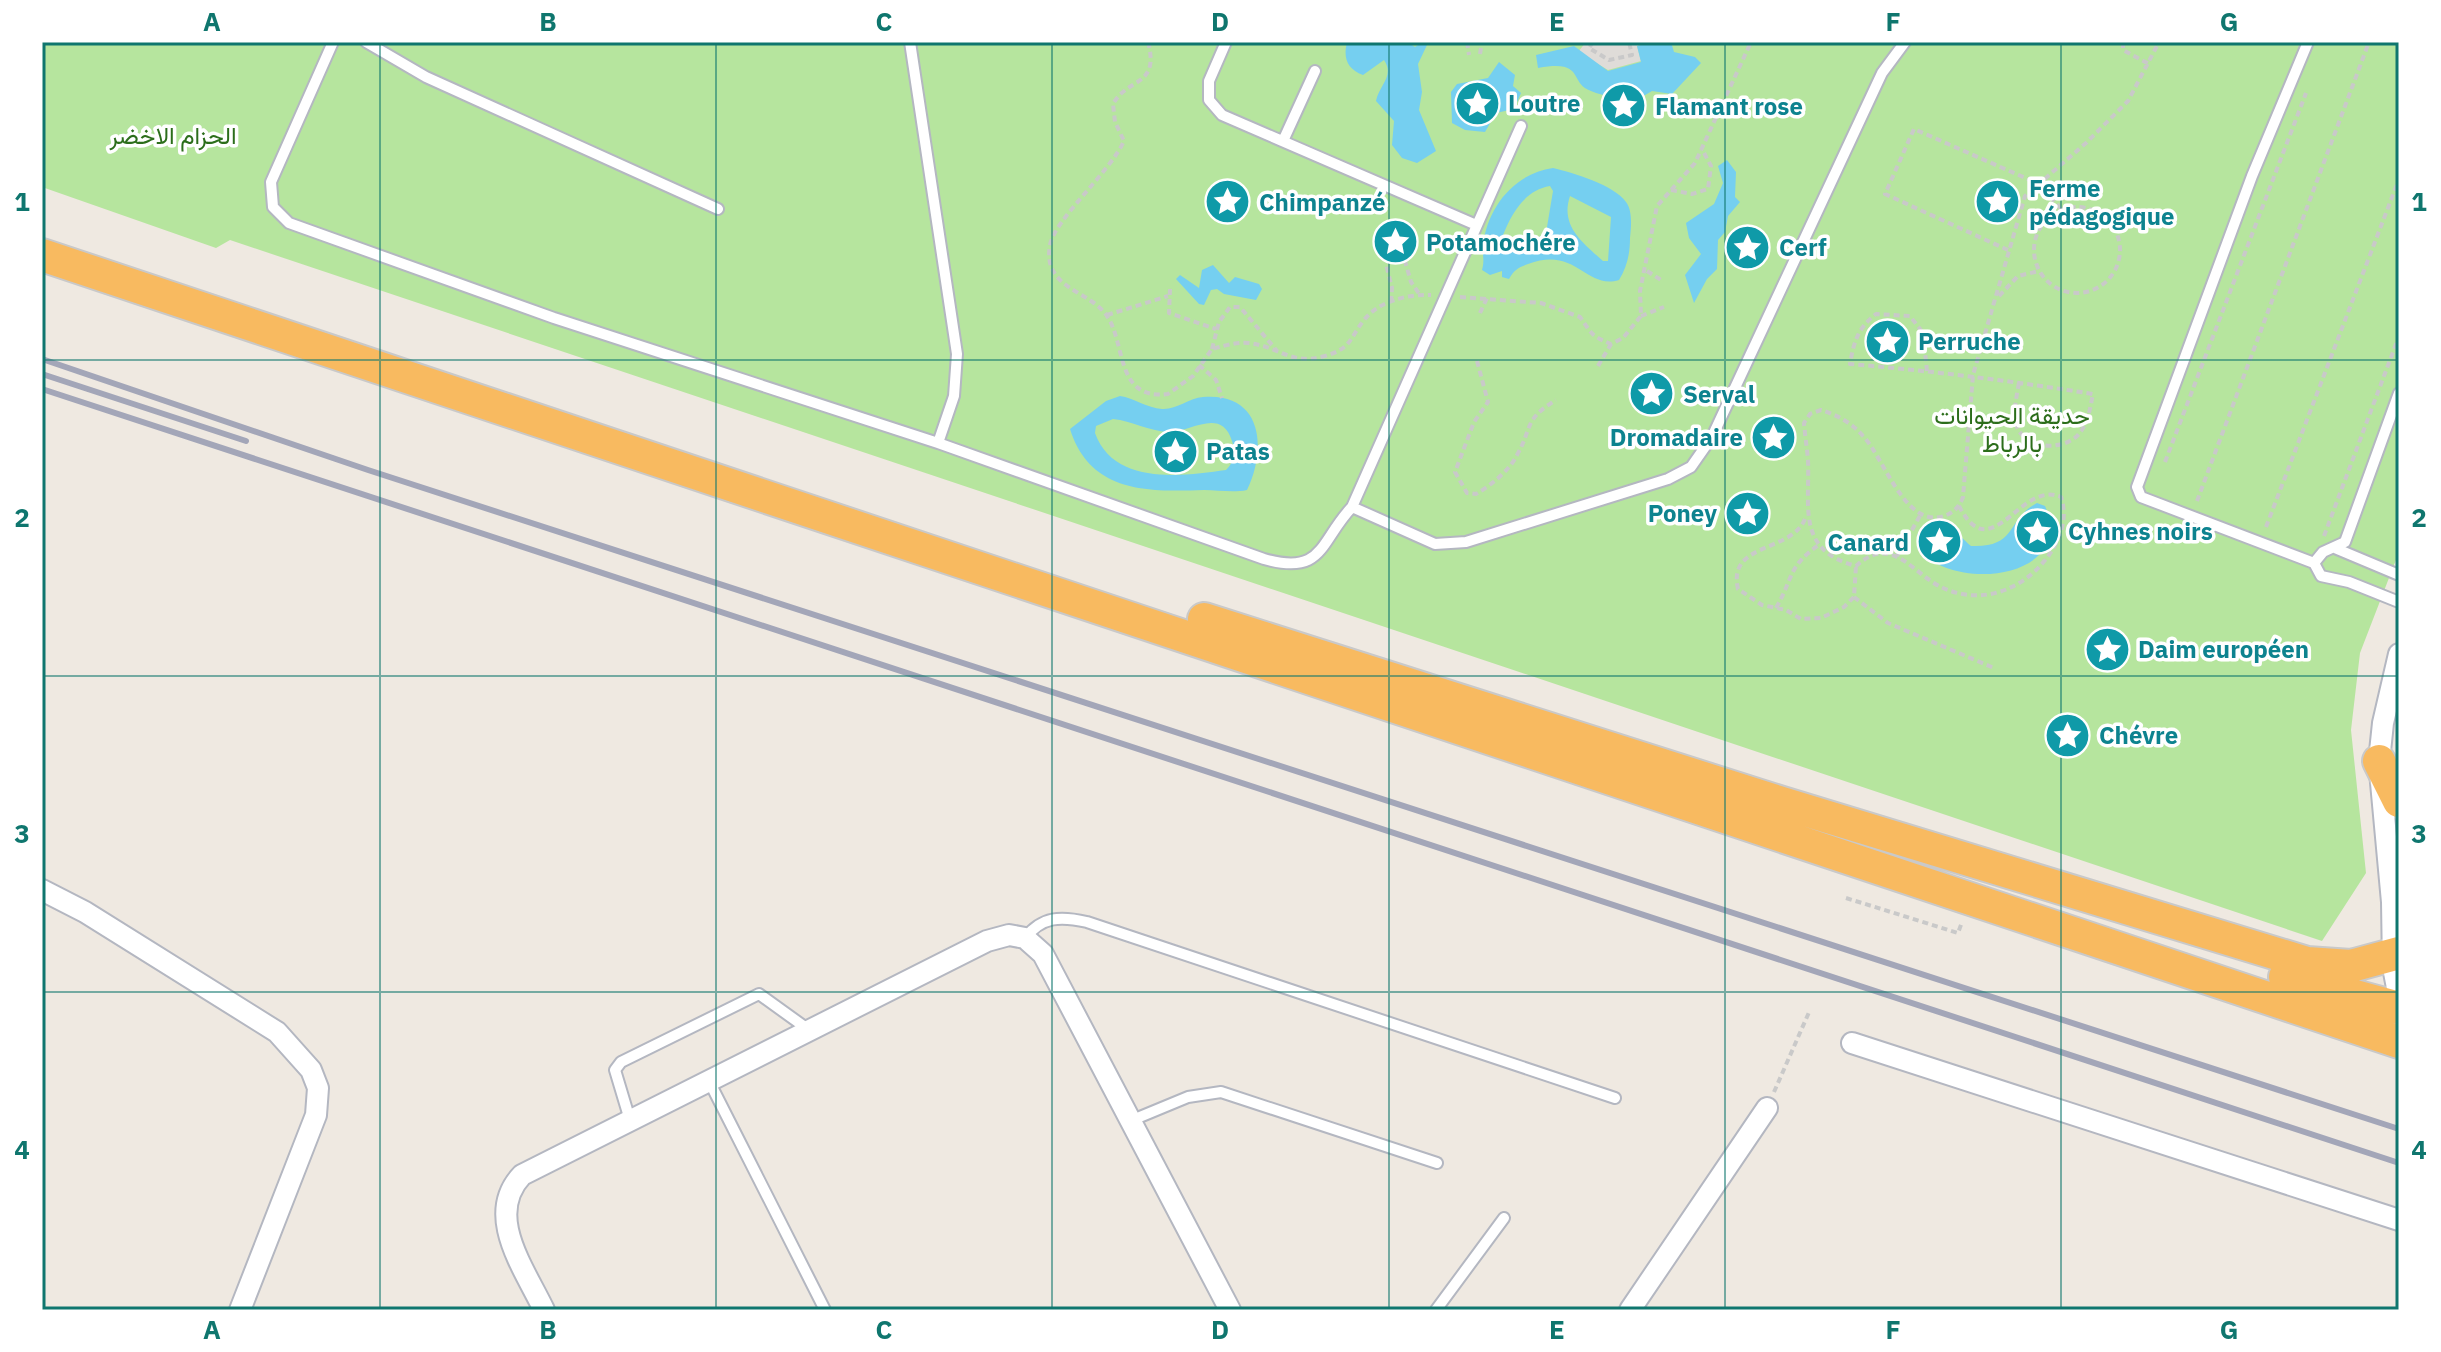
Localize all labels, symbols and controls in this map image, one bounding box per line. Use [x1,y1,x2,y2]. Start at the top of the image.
text: A [203,4,221,38]
text: B [539,4,557,38]
text: C [876,4,893,38]
text: D [1211,4,1229,38]
text: E [1549,4,1565,38]
text: F [1885,4,1901,38]
text: G [2220,4,2238,38]
place icon: Loutre [1453,79,1501,127]
place icon: Flamant rose [1600,82,1648,130]
place label: Loutre [1508,87,1581,119]
place label: Flamant rose [1655,90,1803,122]
park label: الحزام الاخضر [108,119,237,152]
place label: Ferme pédagogique [2029,172,2174,232]
place icon: Chimpanzé [1204,178,1252,226]
place icon: Ferme pédagogique [1974,178,2022,226]
text: 1 [14,184,30,218]
text: 1 [2411,184,2427,218]
place label: Chimpanzé [1259,186,1385,218]
place icon: Potamochére [1371,218,1419,266]
place icon: Cerf [1724,223,1772,271]
place label: Potamochére [1426,226,1576,258]
place label: Cerf [1779,231,1827,263]
place icon: Perruche [1863,317,1911,365]
place label: Perruche [1918,325,2021,357]
place icon: Serval [1628,370,1676,418]
place label: Serval [1683,378,1755,410]
park label: حديقة الحيوانات بالرباط [1934,399,2090,459]
place icon: Dromadaire [1750,413,1798,461]
place label: Dromadaire [1610,421,1743,453]
place icon: Patas [1151,427,1199,475]
place label: Patas [1206,435,1270,467]
place icon: Poney [1724,489,1772,537]
place label: Poney [1648,497,1717,529]
text: 2 [14,500,30,534]
text: 2 [2411,500,2427,534]
place icon: Cyhnes noirs [2013,507,2061,555]
place label: Cyhnes noirs [2068,515,2213,547]
place icon: Canard [1916,518,1964,566]
place label: Canard [1828,526,1909,558]
place icon: Daim européen [2083,625,2131,673]
place label: Daim européen [2138,633,2309,665]
place icon: Chévre [2044,711,2092,759]
place label: Chévre [2099,719,2178,751]
text: 3 [14,816,30,850]
text: 3 [2411,816,2427,850]
text: 4 [14,1132,30,1166]
text: 4 [2411,1132,2427,1166]
text: A [203,1312,221,1346]
text: B [539,1312,557,1346]
text: C [876,1312,893,1346]
text: D [1211,1312,1229,1346]
text: E [1549,1312,1565,1346]
text: F [1885,1312,1901,1346]
text: G [2220,1312,2238,1346]

